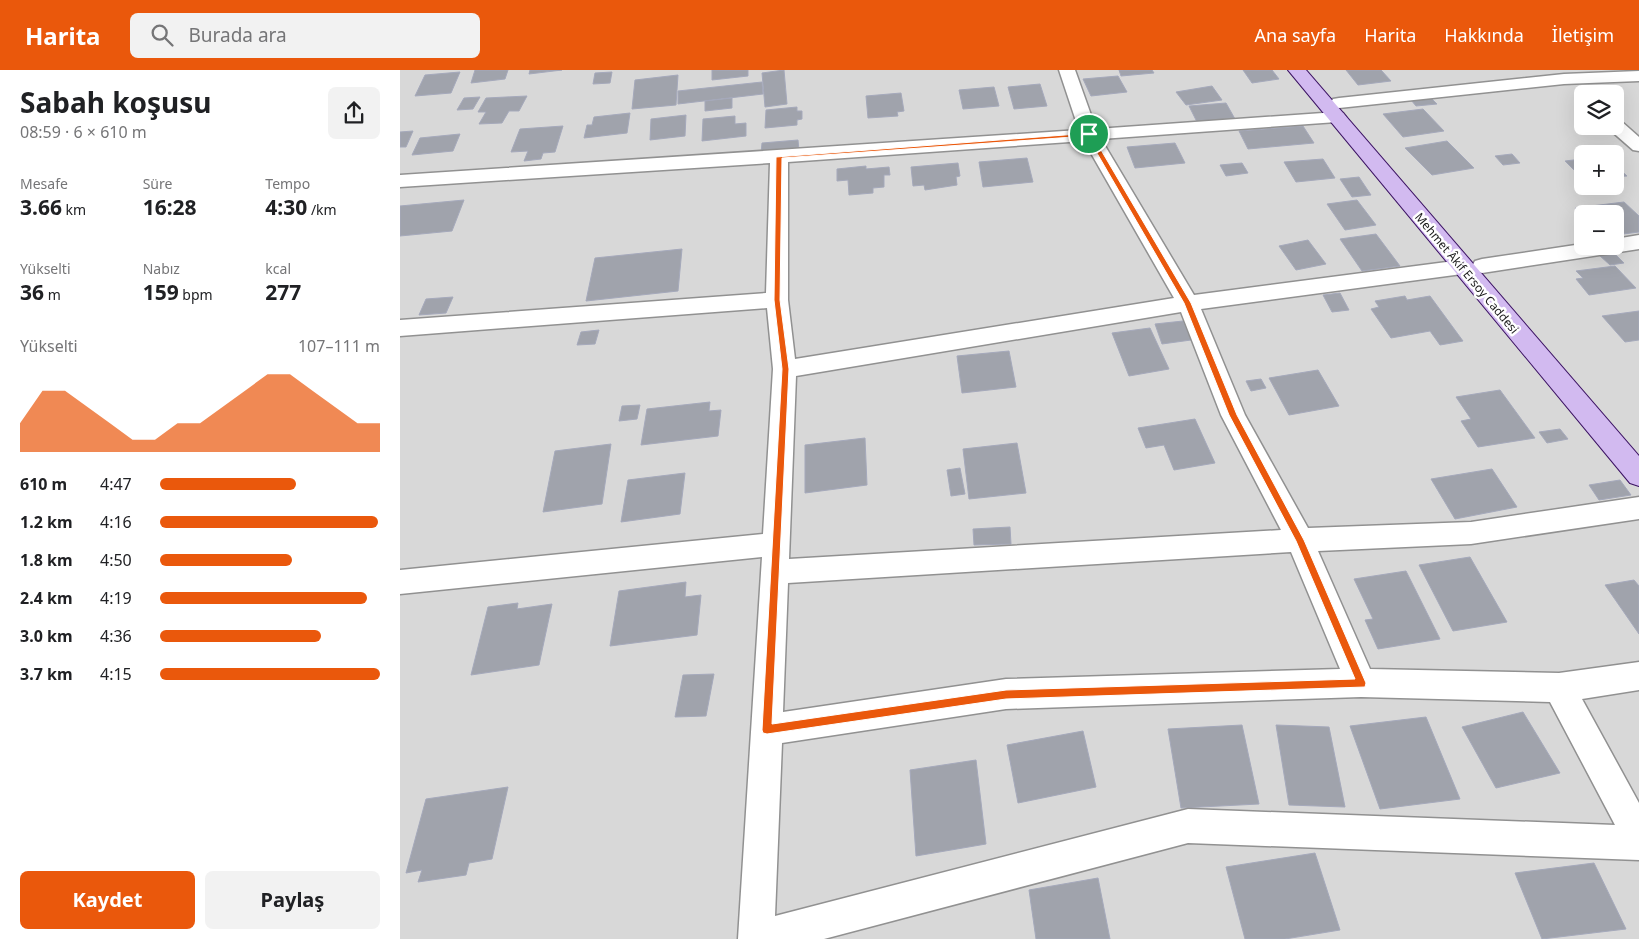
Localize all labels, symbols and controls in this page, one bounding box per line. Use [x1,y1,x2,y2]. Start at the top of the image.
search box [130,13,480,58]
text: Harita [25,19,100,52]
icon: search [148,21,176,49]
text: Burada ara [188,22,287,48]
text: Ana sayfa [1255,23,1336,47]
text: Harita [1364,23,1416,47]
text: Hakkında [1444,23,1524,47]
text: İletişim [1552,23,1614,47]
text: Sabah koşusu [20,83,212,121]
map controls [1574,85,1624,255]
button: layers [1574,85,1624,135]
button: share [328,87,380,139]
pin [1068,113,1110,155]
icon: arrive [1075,120,1103,148]
text: 08:59 · 6 × 610 m [20,121,147,143]
button: + [1574,145,1624,195]
text: Mesafe [20,174,68,193]
text: Süre [143,174,172,193]
text: Tempo [265,174,310,193]
text: 3.66 [20,193,62,221]
text: 16:28 [143,193,197,221]
text: 4:30 [265,193,307,221]
text: km [62,200,86,219]
text: /km [307,200,337,219]
button: − [1574,205,1624,255]
street label: Mehmet Âkif Ersoy Caddesi [1411,209,1523,337]
text: Yükselti [20,259,71,278]
text: Nabız [143,259,180,278]
text: kcal [265,259,291,278]
text: 36 [20,278,44,306]
text: 159 [143,278,179,306]
text: 277 [265,278,301,306]
text: m [44,285,61,304]
text: bpm [179,285,213,304]
text: Yükselti [20,335,78,357]
text: 107–111 m [298,335,380,357]
text: 610 m [20,473,67,495]
text: 4:47 [100,473,132,495]
text: 1.2 km [20,511,72,533]
text: 4:16 [100,511,132,533]
text: 1.8 km [20,549,72,571]
text: 4:50 [100,549,132,571]
text: 2.4 km [20,587,72,609]
text: 4:19 [100,587,132,609]
text: 3.0 km [20,625,72,647]
text: 4:36 [100,625,132,647]
text: 3.7 km [20,663,72,685]
text: 4:15 [100,663,132,685]
button: Kaydet [20,871,195,929]
button: Paylaş [205,871,380,929]

